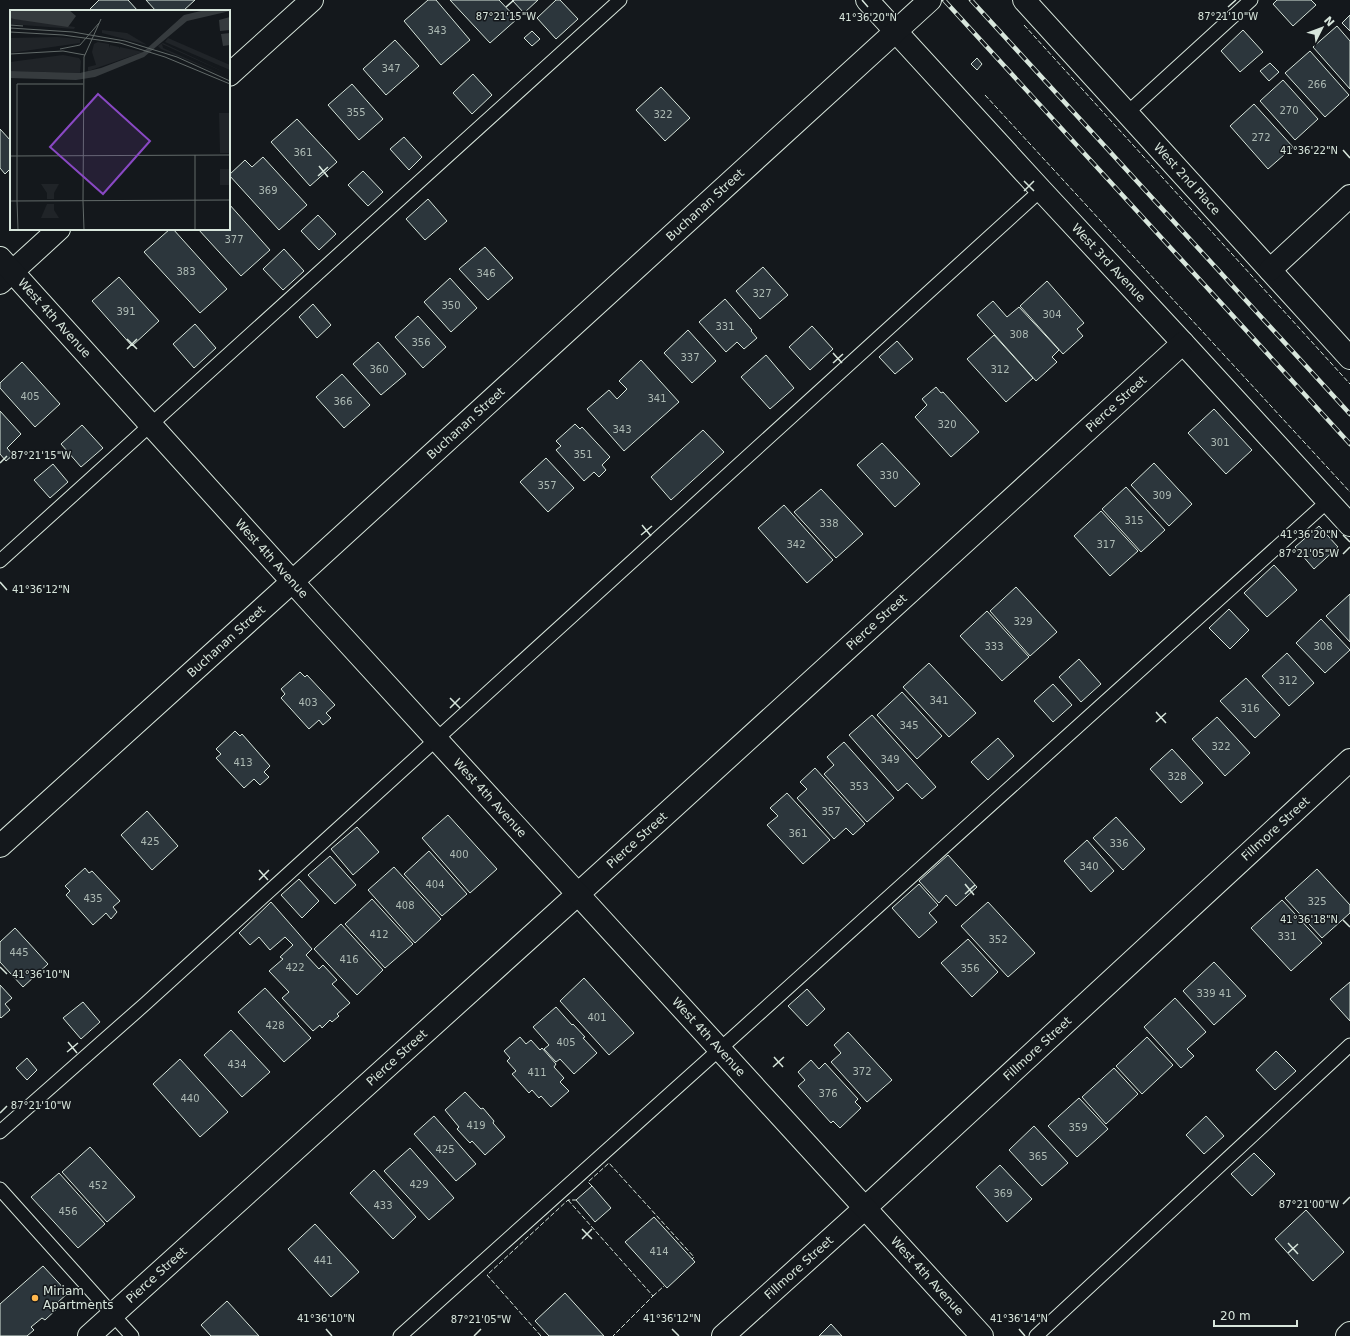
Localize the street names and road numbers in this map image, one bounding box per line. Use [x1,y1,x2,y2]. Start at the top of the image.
street label: West 2nd Place [1151,140,1223,218]
street label: Buchanan Street [663,166,747,244]
street label: West 3rd Avenue [1069,221,1148,305]
street label: West 4th Avenue [15,276,94,361]
street label: Pierce Street [1083,373,1149,435]
street label: Buchanan Street [424,384,508,462]
street label: West 4th Avenue [232,516,311,601]
street label: Pierce Street [843,591,910,653]
street label: Buchanan Street [184,602,268,680]
street label: West 4th Avenue [450,756,529,840]
street label: Fillmore Street [1239,794,1313,864]
street label: Pierce Street [604,809,670,871]
street label: West 4th Avenue [669,995,748,1079]
street label: Fillmore Street [1001,1014,1075,1083]
street label: Pierce Street [364,1027,430,1089]
street label: Fillmore Street [762,1233,836,1302]
street label: West 4th Avenue [888,1234,967,1318]
street label: Pierce Street [123,1244,190,1306]

